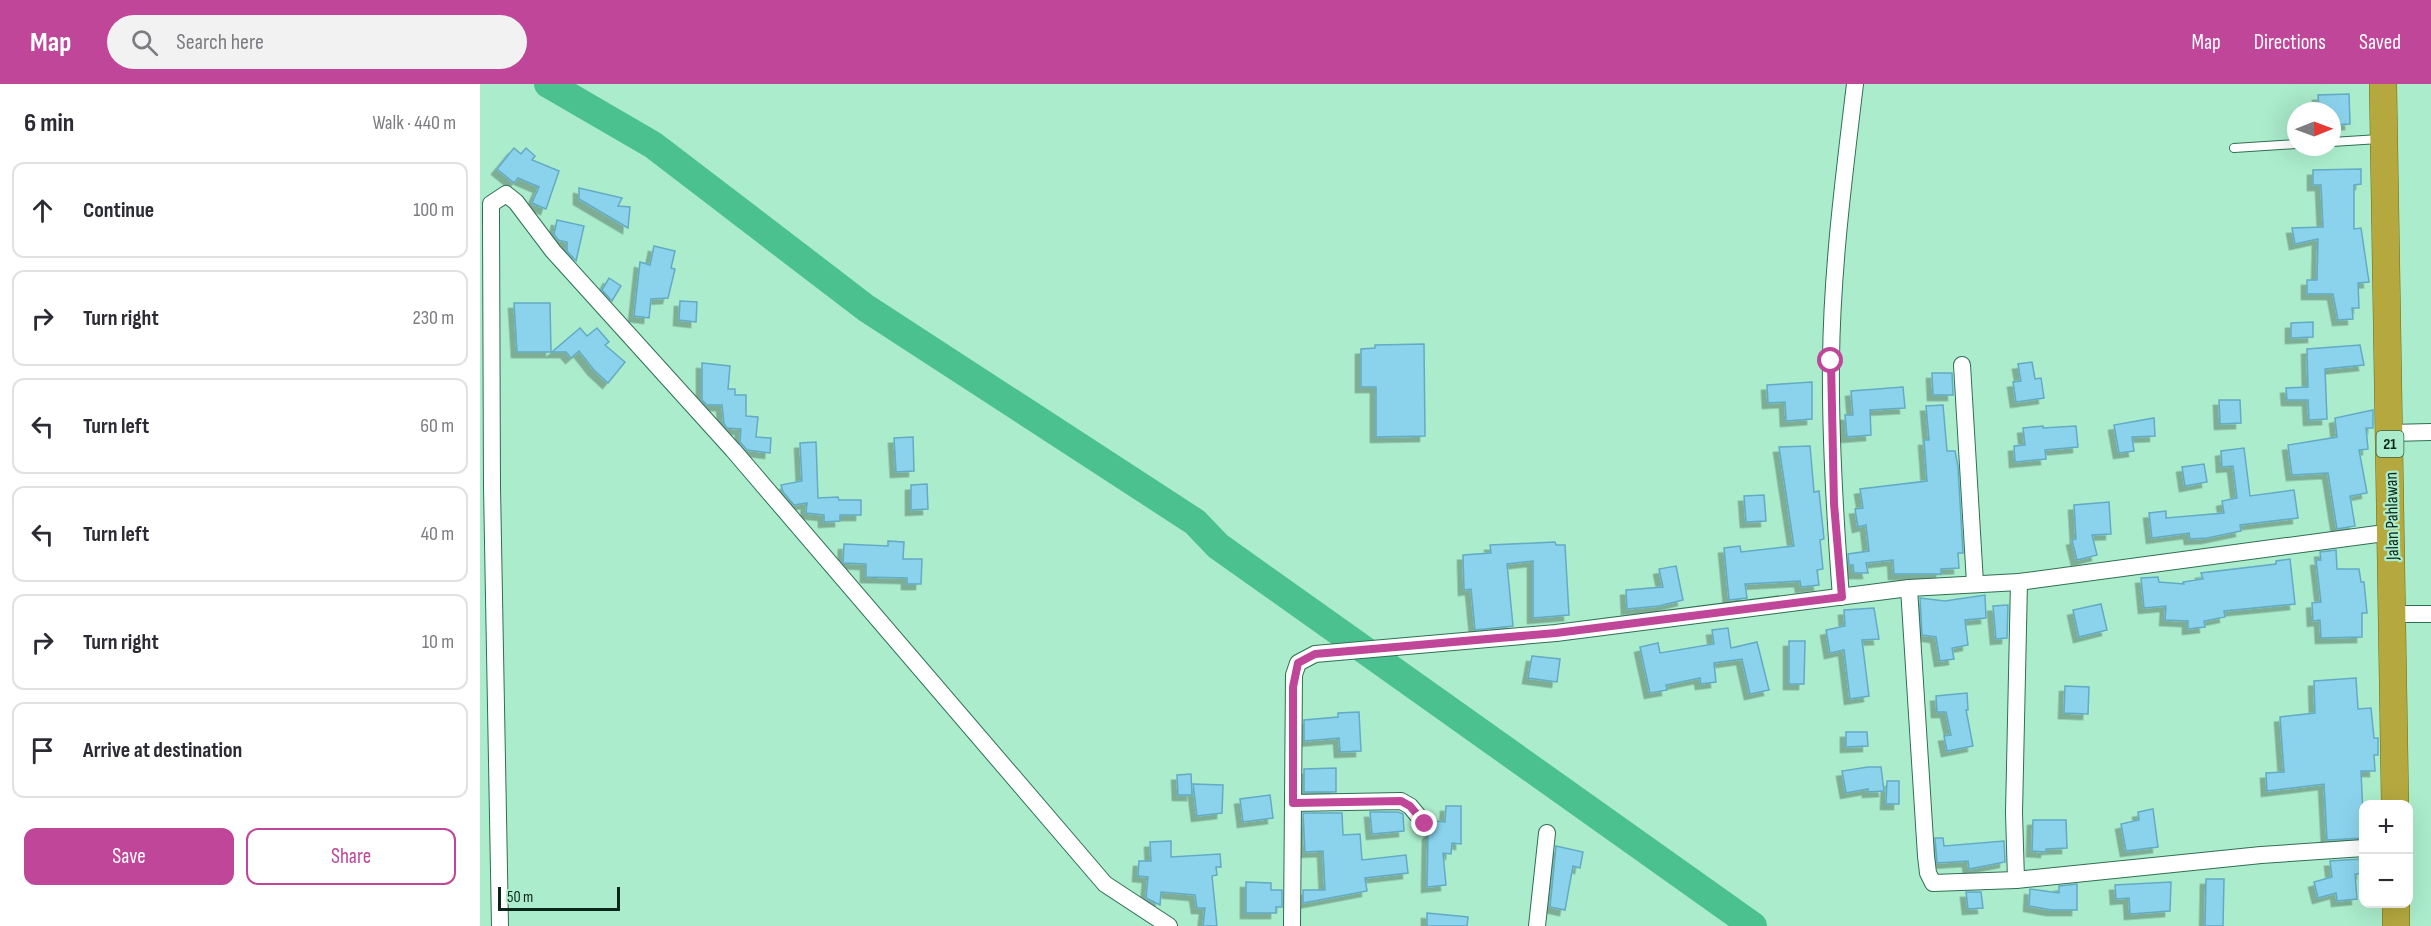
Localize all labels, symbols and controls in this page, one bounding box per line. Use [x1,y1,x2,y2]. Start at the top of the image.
search box [107,15,527,69]
text: Map [30,26,71,59]
icon: search [128,26,161,59]
text: Search here [176,29,264,56]
text: Map [2191,30,2221,55]
text: Directions [2254,30,2326,55]
text: Saved [2359,30,2401,55]
north arrow [2287,102,2341,156]
text: 6 min [24,108,74,139]
text: Walk · 440 m [372,111,456,135]
icon: ahead [26,194,59,227]
text: Continue [83,197,154,224]
text: 100 m [413,198,454,222]
icon: right [26,302,59,335]
text: Turn right [83,305,159,332]
text: 230 m [412,306,454,330]
route start [1817,347,1843,373]
icon: left [26,410,59,443]
text: Turn left [83,413,149,440]
text: 60 m [420,414,454,438]
road number: 21 [2376,431,2404,457]
street label: Jalan Pahlawan [2381,472,2403,561]
icon: left [26,518,59,551]
text: Turn left [83,521,149,548]
text: 40 m [421,522,454,546]
icon: right [26,626,59,659]
text: Turn right [83,629,159,656]
text: 10 m [422,630,454,654]
icon: arrive [26,734,59,767]
text: Arrive at destination [83,737,242,764]
map controls [2359,800,2413,908]
button: + [2359,800,2413,854]
route end [1411,810,1437,836]
button: Save [24,828,234,885]
button: Share [246,828,456,885]
button: − [2359,854,2413,908]
scale bar [498,884,620,912]
text: 50 m [507,888,533,907]

